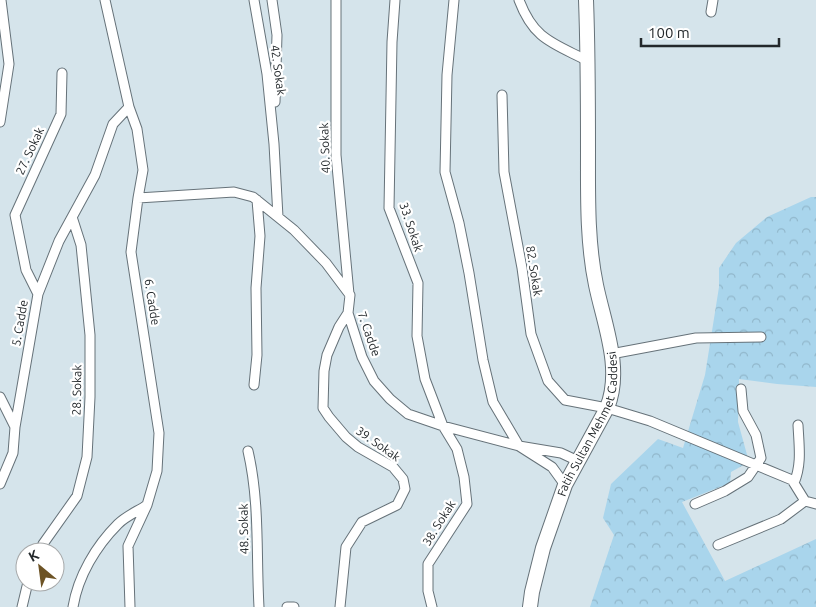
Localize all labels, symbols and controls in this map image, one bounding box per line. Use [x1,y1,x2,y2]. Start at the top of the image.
scale bar [641,15,778,47]
text: 100 m [648,24,690,41]
street label: 42. Sokak [269,44,288,96]
street label: 40. Sokak [317,122,332,174]
street label: 27. Sokak [13,125,46,177]
street label: 33. Sokak [397,201,426,253]
street label: 82. Sokak [524,245,545,297]
street label: 6. Cadde [142,278,163,326]
street label: 5. Cadde [9,299,30,347]
street label: 7. Cadde [356,310,383,358]
street label: Fatih Sultan Mehmet Caddesi [555,350,619,498]
street label: 28. Sokak [70,364,83,416]
street label: 39. Sokak [354,424,403,463]
street label: 38. Sokak [420,498,458,548]
street label: 48. Sokak [237,503,250,555]
north arrow [15,542,65,592]
text: K [26,546,42,565]

